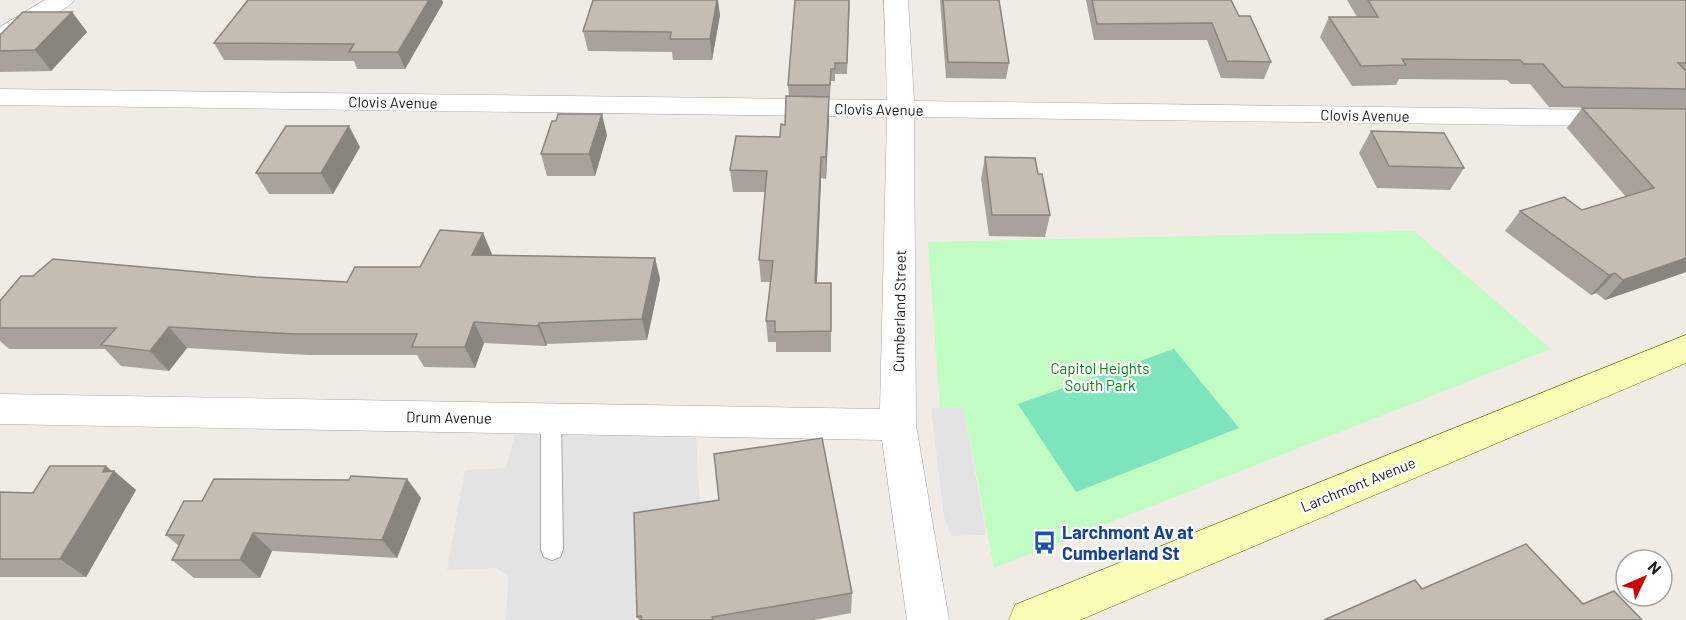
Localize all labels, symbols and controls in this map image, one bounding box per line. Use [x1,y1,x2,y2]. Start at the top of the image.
street label: Clovis Avenue [348,92,438,112]
street label: Clovis Avenue [834,99,924,119]
street label: Clovis Avenue [1320,105,1410,125]
street label: Cumberland Street [889,250,909,372]
park label: Capitol Heights South Park [1050,359,1150,394]
street label: Drum Avenue [406,407,492,427]
street label: Larchmont Avenue [1298,453,1418,515]
place label: Larchmont Av at Cumberland St [1062,521,1194,564]
bus stop icon: Larchmont Av at Cumberland St [1031,529,1057,555]
north arrow [1614,548,1674,608]
text: N [1645,557,1666,578]

